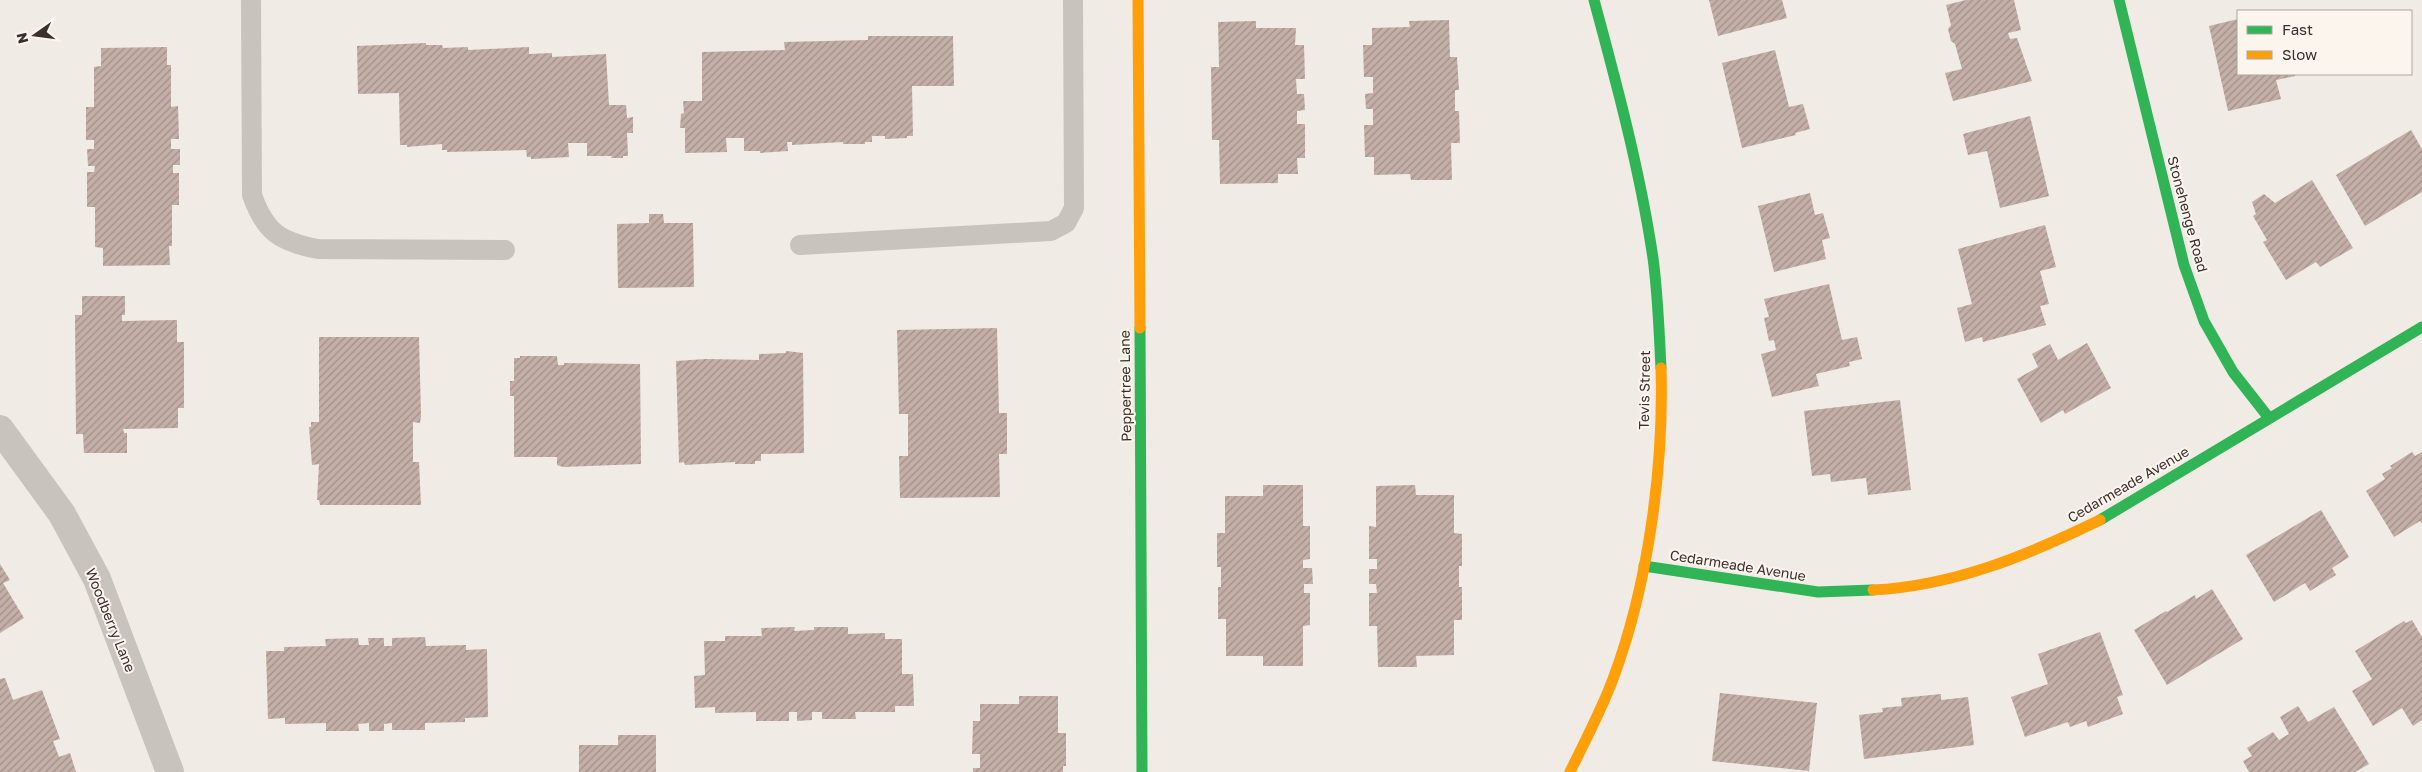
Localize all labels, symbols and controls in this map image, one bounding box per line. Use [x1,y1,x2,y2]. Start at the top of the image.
north arrow [10,10,60,60]
legend [2237,10,2412,75]
text: Fast [2282,20,2313,38]
text: N [12,31,31,45]
text: Slow [2282,45,2317,63]
street label: Stonehenge Road [2164,154,2212,274]
street label: Peppertree Lane [1116,330,1134,442]
street label: Tevis Street [1635,350,1653,430]
street label: Cedarmeade Avenue [2064,442,2192,526]
street label: Cedarmeade Avenue [1669,546,1807,584]
street label: Woodberry Lane [82,566,140,674]

